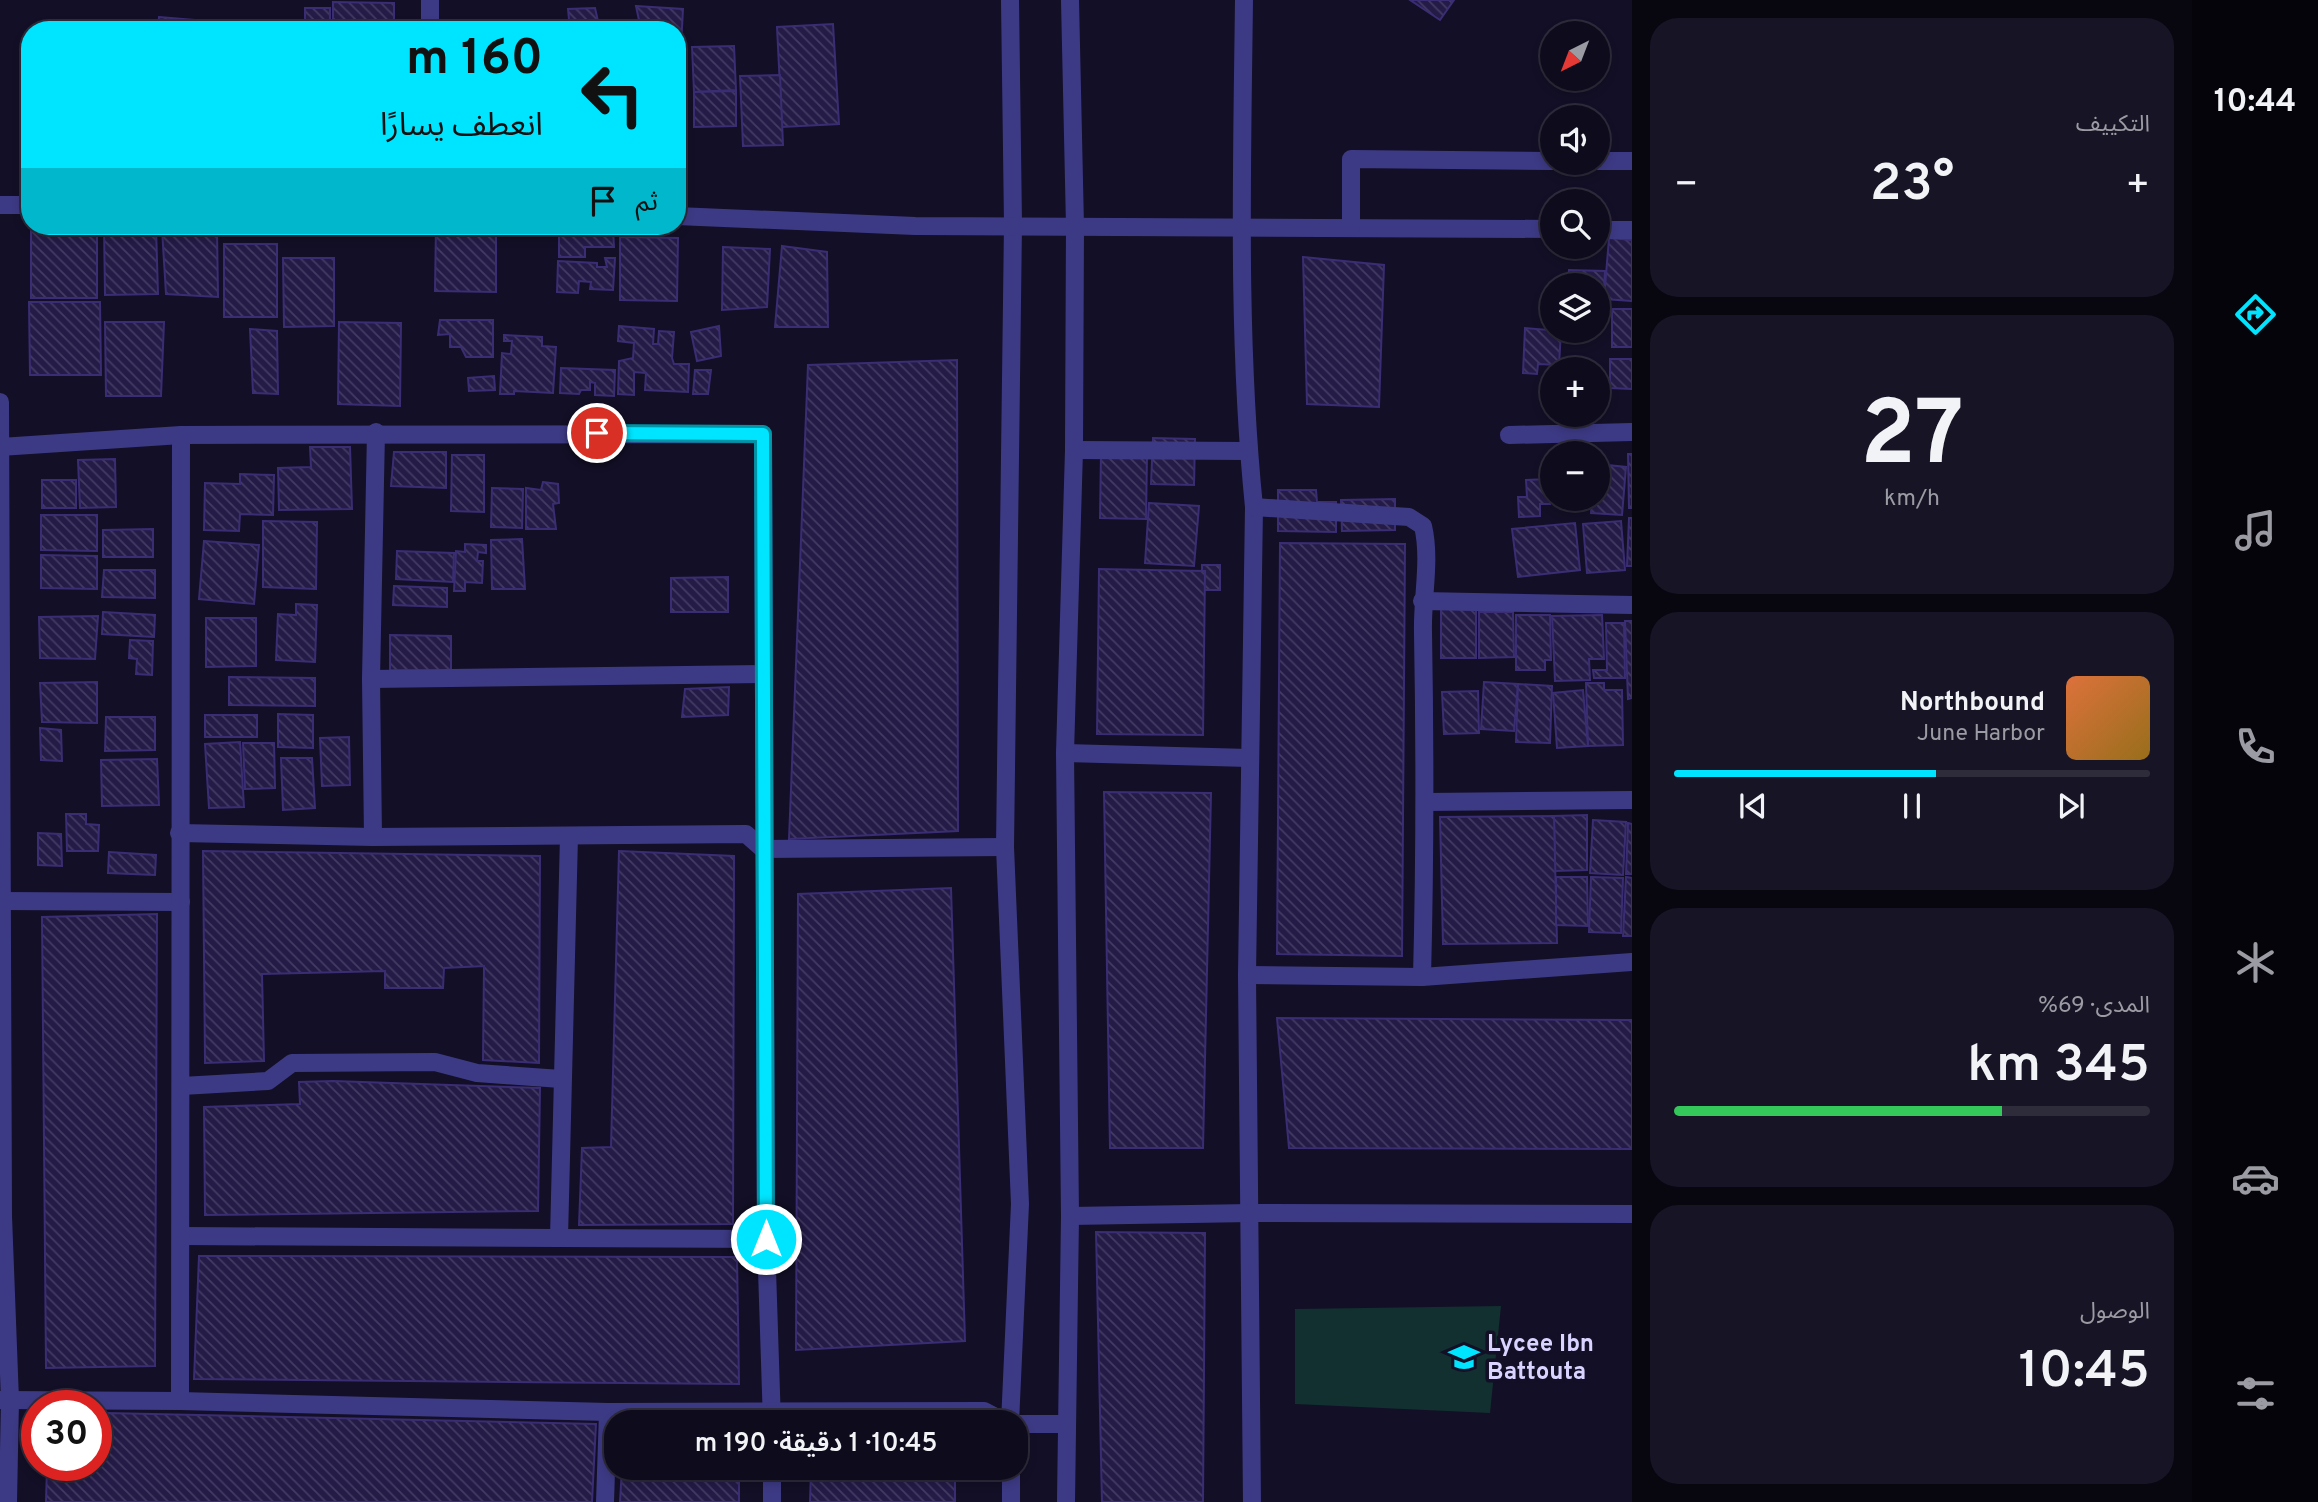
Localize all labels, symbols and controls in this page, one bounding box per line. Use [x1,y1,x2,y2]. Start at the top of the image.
north arrow [1540,21,1610,91]
map controls [1540,21,1610,511]
text: 160 m [406,30,543,92]
icon: left [567,49,658,140]
text: 10:44 [2214,83,2296,123]
button: sound [1540,105,1610,175]
text: انعطف يسارًا [380,107,543,147]
text: التكييف [2076,111,2150,140]
text: 23° [1870,153,1954,219]
text: − [1674,162,1699,211]
text: + [2125,162,2150,211]
icon: arrive [584,182,622,220]
text: ثم [636,187,658,220]
button: search [1540,189,1610,259]
button: layers [1540,273,1610,343]
icon: directions [2231,290,2280,339]
button: + [1540,357,1610,427]
text: 27 [1860,382,1964,497]
pin [567,403,627,463]
icon: arrive [578,414,616,452]
button: − [1540,441,1610,511]
text: km/h [1884,485,1940,514]
icon: music [2231,506,2280,555]
text: Northbound [1900,687,2045,720]
text: June Harbor [1917,720,2045,749]
icon: phone [2231,722,2280,771]
icon: previous [1734,787,1772,825]
icon: pause [1893,787,1931,825]
icon: next [2052,787,2090,825]
icon: climate [2231,938,2280,987]
text: المدى · 69% [2038,992,2150,1021]
text: 345 km [1967,1034,2150,1100]
icon: car [2231,1154,2280,1203]
position arrow [729,1202,803,1276]
text: الوصول [2080,1298,2150,1327]
place label: Lycee Ibn Battouta [1487,1330,1594,1388]
school or university icon: Lycee Ibn Battouta [1447,1340,1481,1374]
text: 10:45 [2018,1340,2150,1406]
icon: filters [2231,1369,2280,1418]
speed limit sign: 30 [21,1390,112,1481]
text: 10:45 · 1 دقيقة · 190 m [695,1428,937,1461]

